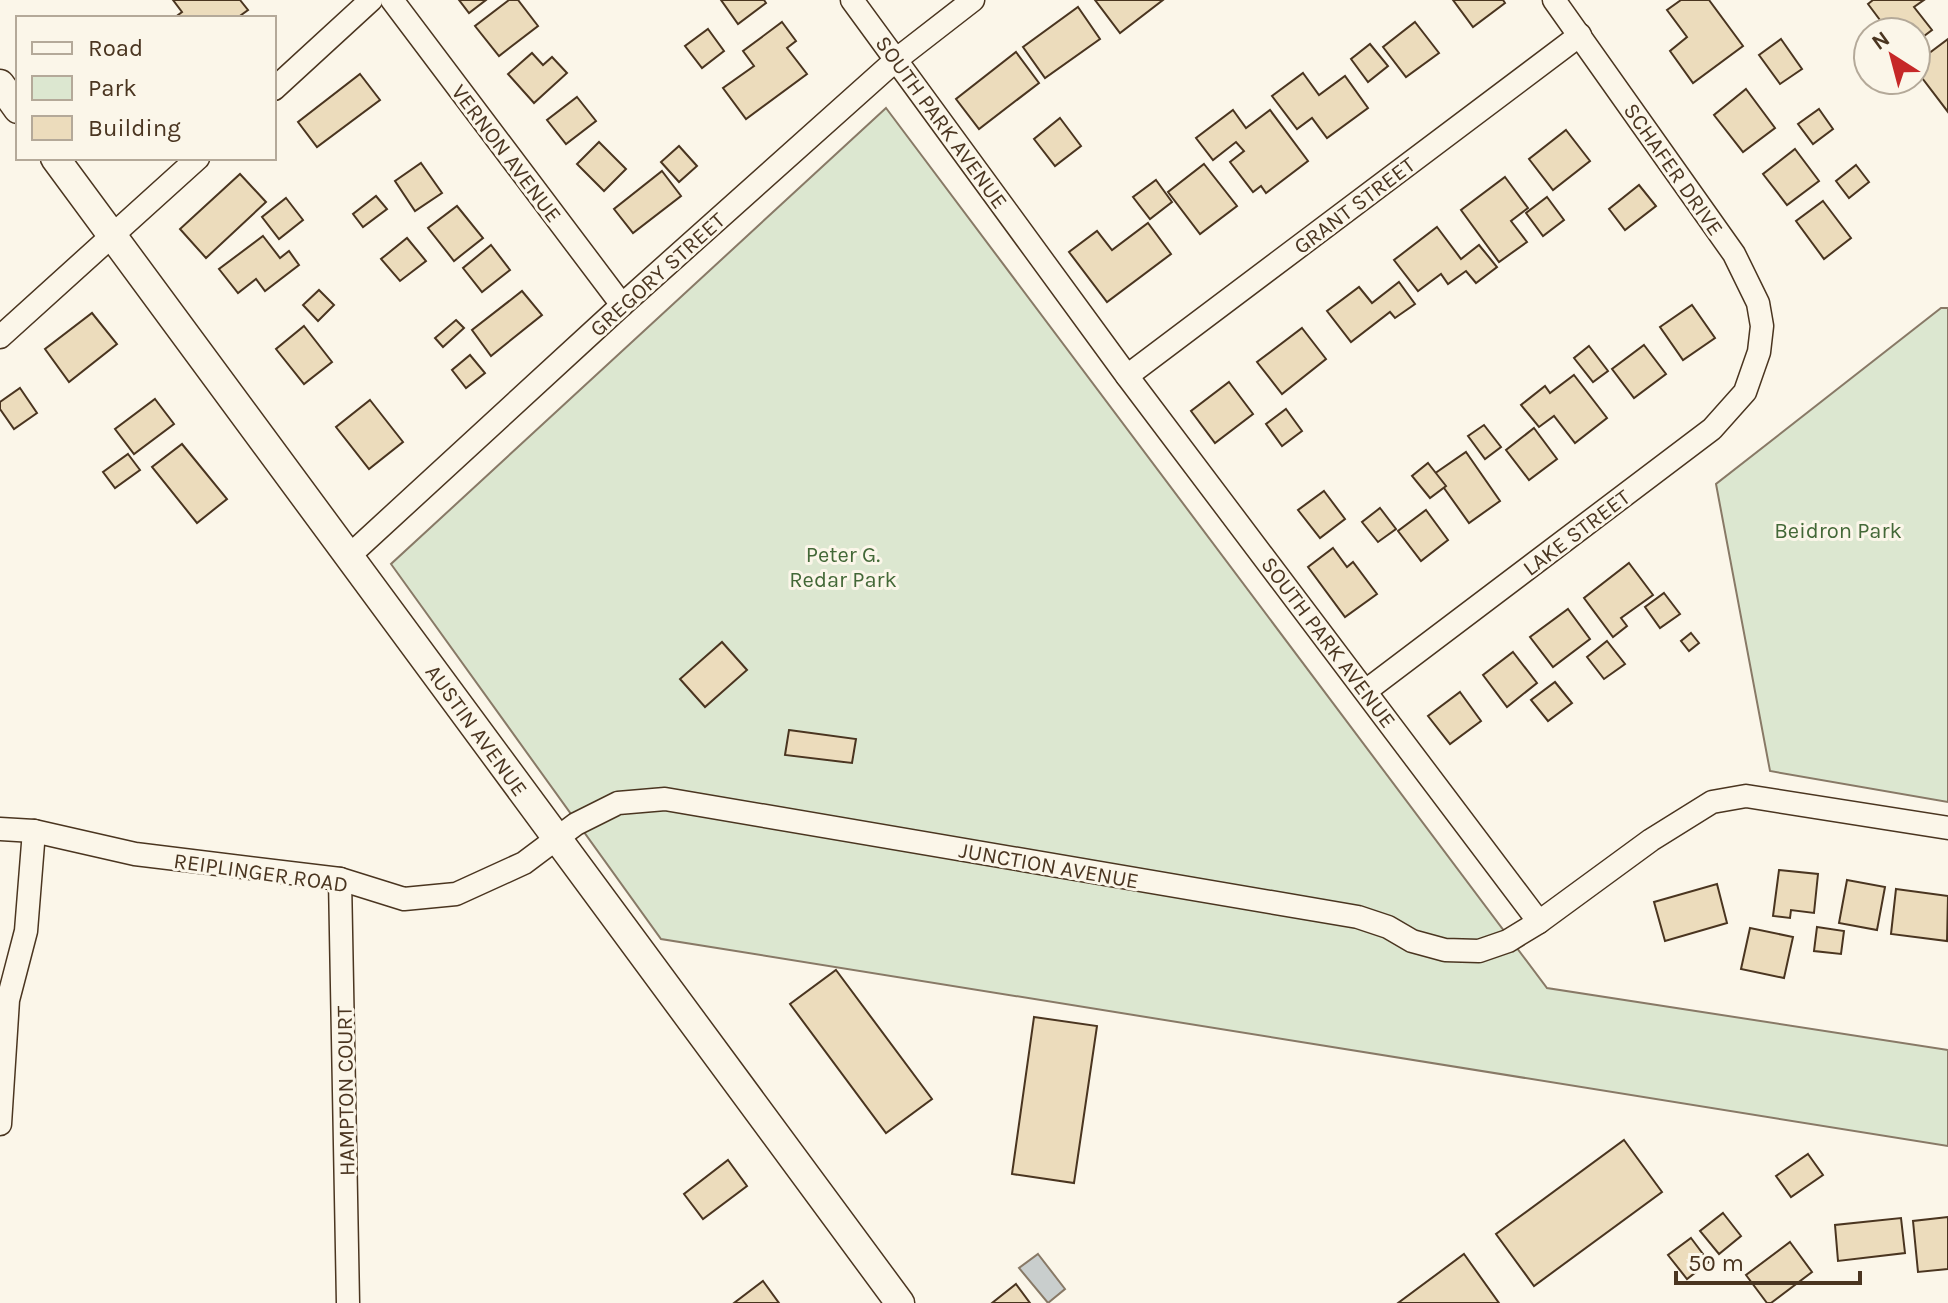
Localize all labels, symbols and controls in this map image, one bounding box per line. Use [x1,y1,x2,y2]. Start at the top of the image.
legend [16,16,276,160]
north arrow [1852,16,1932,96]
text: N [1867,25,1895,56]
street label: SOUTH PARK AVENUE [870,31,1013,214]
text: Road [88,34,143,62]
text: Park [88,74,137,102]
street label: VERNON AVENUE [446,79,567,228]
street label: SCHAFER DRIVE [1618,98,1728,241]
text: Building [88,114,181,142]
street label: GRANT STREET [1289,152,1420,260]
street label: GREGORY STREET [585,207,731,342]
street label: LAKE STREET [1518,484,1635,582]
park label: Beidron Park [1774,518,1902,544]
park label: Peter G. Redar Park [789,542,897,593]
street label: SOUTH PARK AVENUE [1255,552,1401,733]
street label: AUSTIN AVENUE [420,660,533,801]
street label: JUNCTION AVENUE [957,837,1141,895]
street label: REIPLINGER ROAD [172,848,350,898]
street label: HAMPTON COURT [332,1006,360,1176]
scale bar [1676,1235,1860,1285]
text: 50 m [1688,1249,1744,1277]

